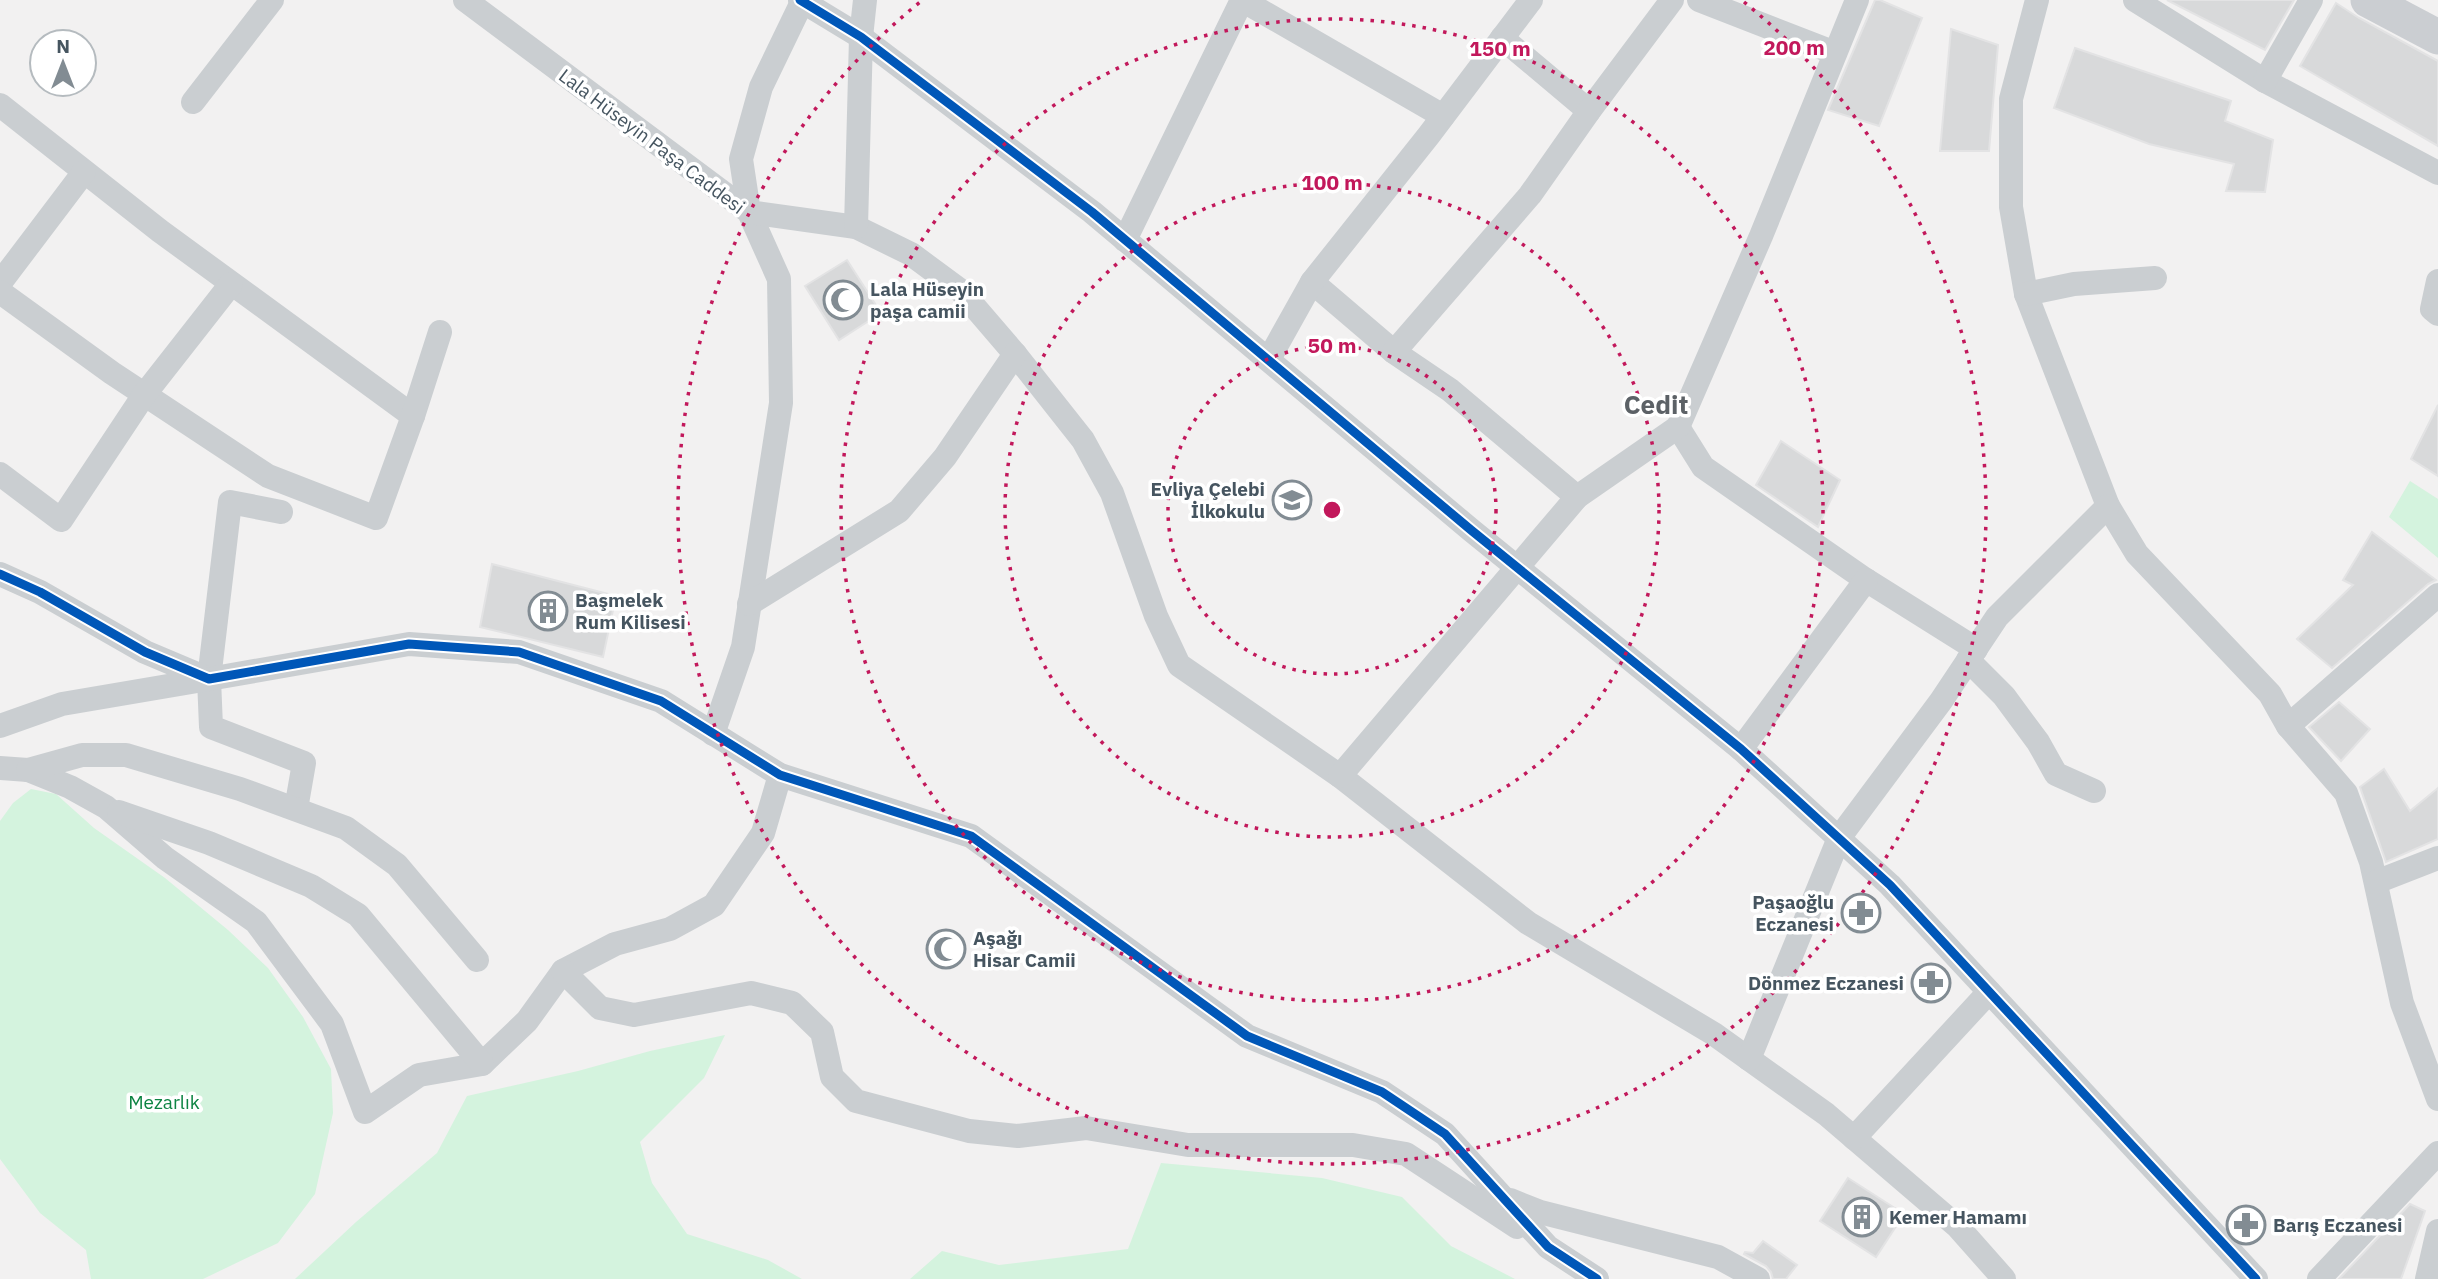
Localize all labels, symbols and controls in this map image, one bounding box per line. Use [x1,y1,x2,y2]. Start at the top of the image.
north arrow [28,28,98,98]
text: 200 m [1763,33,1825,61]
text: N [56,34,70,58]
text: 150 m [1469,34,1531,62]
street label: Lala Hüseyin Paşa Caddesi [554,63,750,219]
text: 100 m [1301,168,1363,196]
place label: Lala Hüseyin paşa camii [870,277,984,323]
mosque icon: Lala Hüseyin paşa camii [822,279,864,321]
text: 50 m [1308,331,1356,359]
district label: Cedit [1624,387,1688,421]
place label: Evliya Çelebi İlkokulu [1150,477,1265,523]
school or university icon: Evliya Çelebi İlkokulu [1271,479,1313,521]
centre of rings [1320,498,1344,522]
place label: Başmelek Rum Kilisesi [575,588,686,634]
building icon: Başmelek Rum Kilisesi [527,590,569,632]
place label: Paşaoğlu Eczanesi [1752,890,1834,936]
pharmacy icon: Paşaoğlu Eczanesi [1840,892,1882,934]
place label: Aşağı Hisar Camii [973,926,1076,972]
mosque icon: Aşağı Hisar Camii [925,928,967,970]
pharmacy icon: Dönmez Eczanesi [1910,962,1952,1004]
place label: Dönmez Eczanesi [1748,971,1904,995]
park label: Mezarlık [128,1090,200,1114]
building icon: Kemer Hamamı [1841,1196,1883,1238]
pharmacy icon: Barış Eczanesi [2225,1204,2267,1246]
place label: Kemer Hamamı [1889,1205,2027,1229]
place label: Barış Eczanesi [2273,1213,2403,1237]

